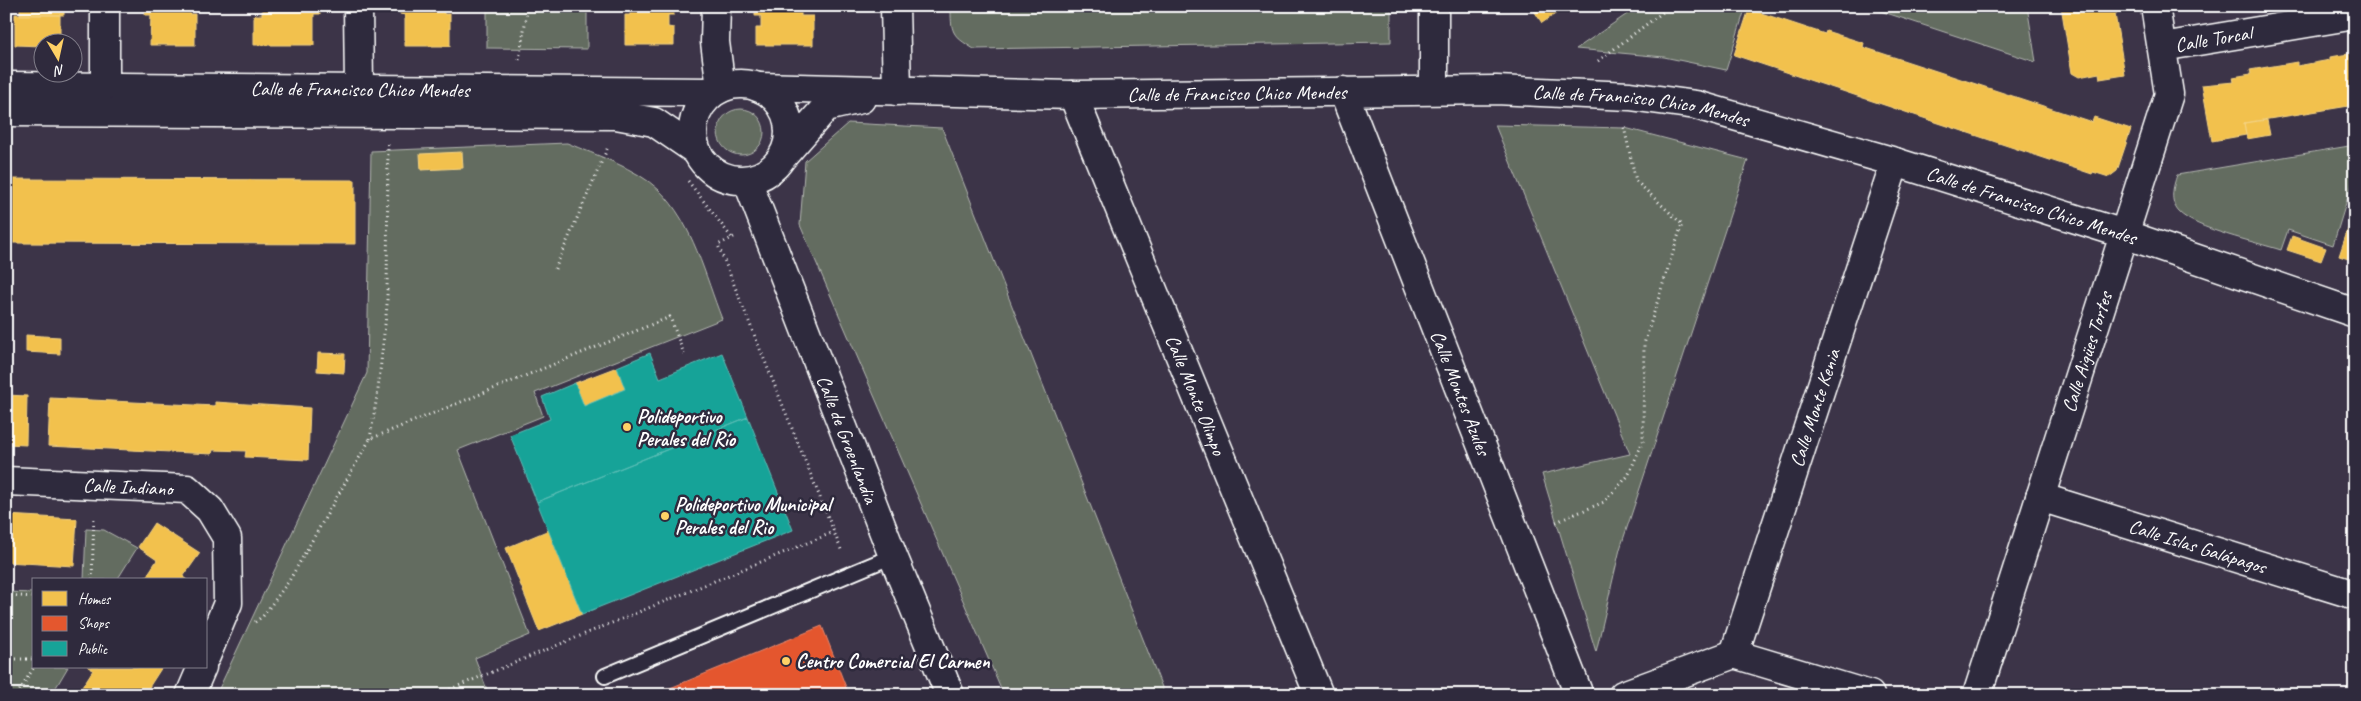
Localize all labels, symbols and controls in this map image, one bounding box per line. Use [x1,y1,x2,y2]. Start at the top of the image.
street label: Calle Torcal [2173,19,2257,57]
north arrow [32,32,82,82]
text: N [52,61,66,80]
street label: Calle de Francisco Chico Mendes [251,76,472,102]
street label: Calle de Francisco Chico Mendes [1127,79,1349,107]
street label: Calle de Francisco Chico Mendes [1532,79,1754,133]
street label: Calle de Francisco Chico Mendes [1923,160,2142,251]
street label: Calle Aigües Tortes [2056,287,2118,415]
street label: Calle Montes Azules [1425,327,1497,461]
street label: Calle Monte Olimpo [1160,331,1232,459]
street label: Calle Monte Kenia [1784,344,1846,470]
street label: Calle de Groenlandia [811,372,884,509]
place label: Polideportivo Perales del Río [637,404,737,452]
marker: Polideportivo Perales del Río [621,421,633,433]
street label: Calle Indiano [82,472,175,501]
place label: Polideportivo Municipal Perales del Rio [675,492,835,540]
marker: Polideportivo Municipal Perales del Rio [659,510,671,522]
street label: Calle Islas Galápagos [2126,513,2271,580]
legend [32,578,208,668]
text: Homes [78,590,112,609]
text: Shops [78,614,111,633]
text: Public [78,640,108,659]
place label: Centro Comercial El Carmen [796,649,990,674]
marker: Centro Comercial El Carmen [780,655,792,667]

